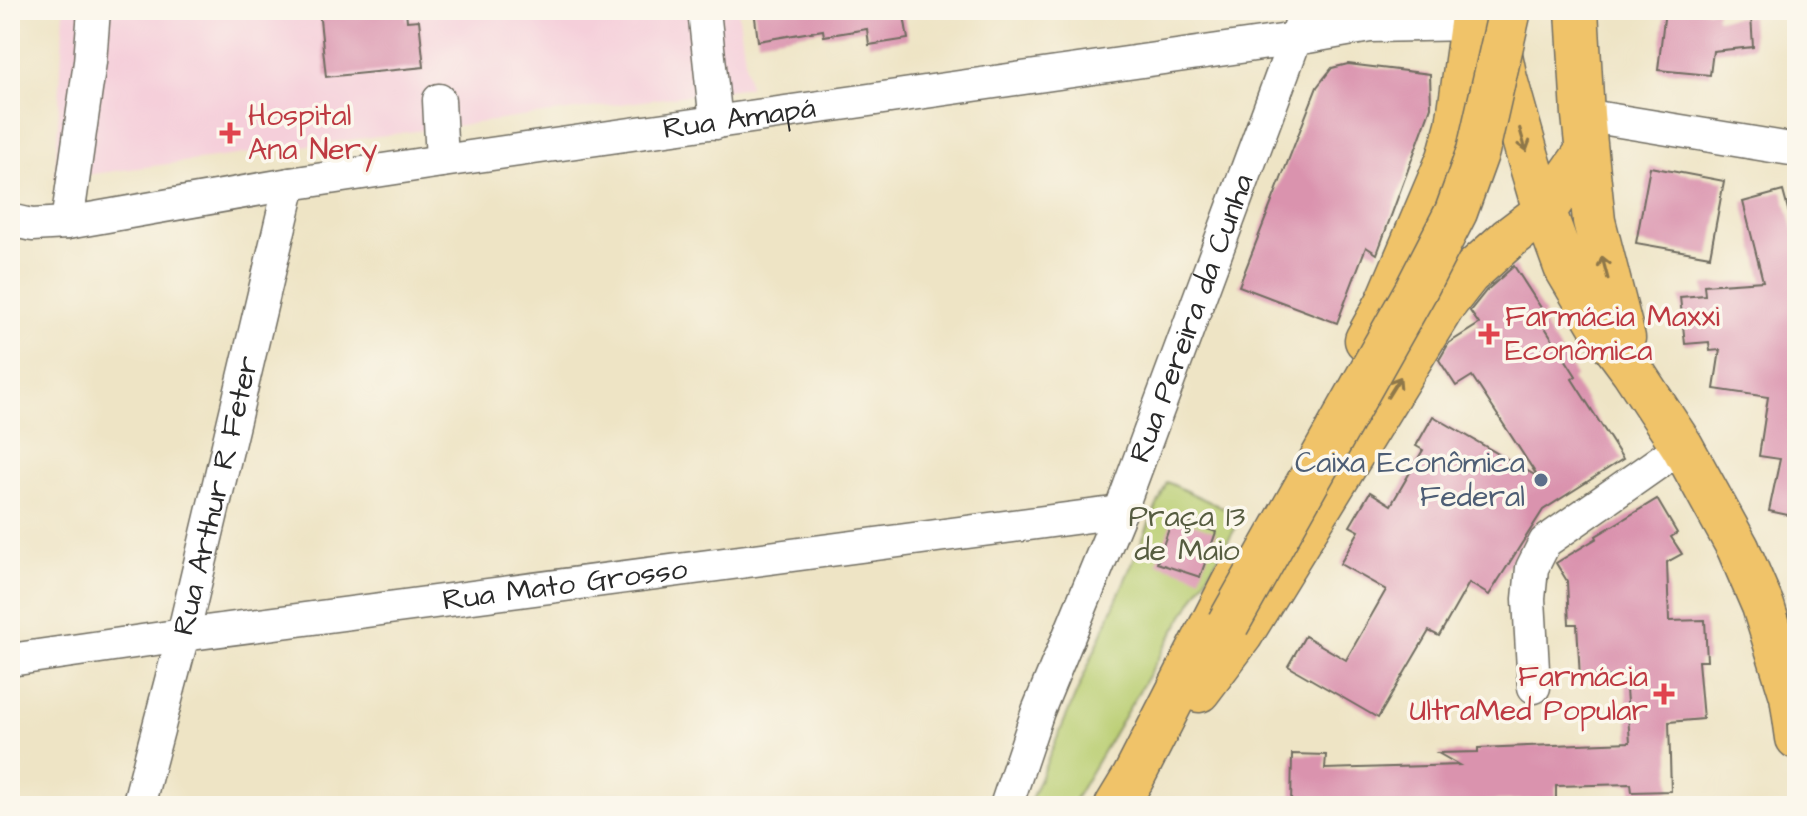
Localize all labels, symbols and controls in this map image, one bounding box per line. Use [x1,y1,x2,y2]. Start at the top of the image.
street label: Rua Amapá [660,87,818,150]
place label: Hospital Ana Nery [248,95,378,172]
marker: Hospital Ana Nery [219,122,241,144]
one-way arrow [1517,127,1531,152]
street label: Rua Pereira da Cunha [1119,168,1264,469]
one-way arrow [1596,255,1611,281]
place label: Farmácia Maxxi Econômica [1505,296,1720,372]
marker: Farmácia Maxxi Econômica [1480,325,1498,343]
street label: Rua Arthur R Feter [163,352,269,640]
one-way arrow [1386,376,1402,399]
place label: Caixa Econômica Federal [1295,442,1525,518]
marker: Caixa Econômica Federal [1532,471,1550,489]
park label: Praça 13 de Maio [1129,496,1245,572]
street label: Rua Mato Grosso [440,548,690,622]
place label: Farmácia UltraMed Popular [1410,656,1648,732]
marker: Farmácia UltraMed Popular [1655,685,1673,703]

